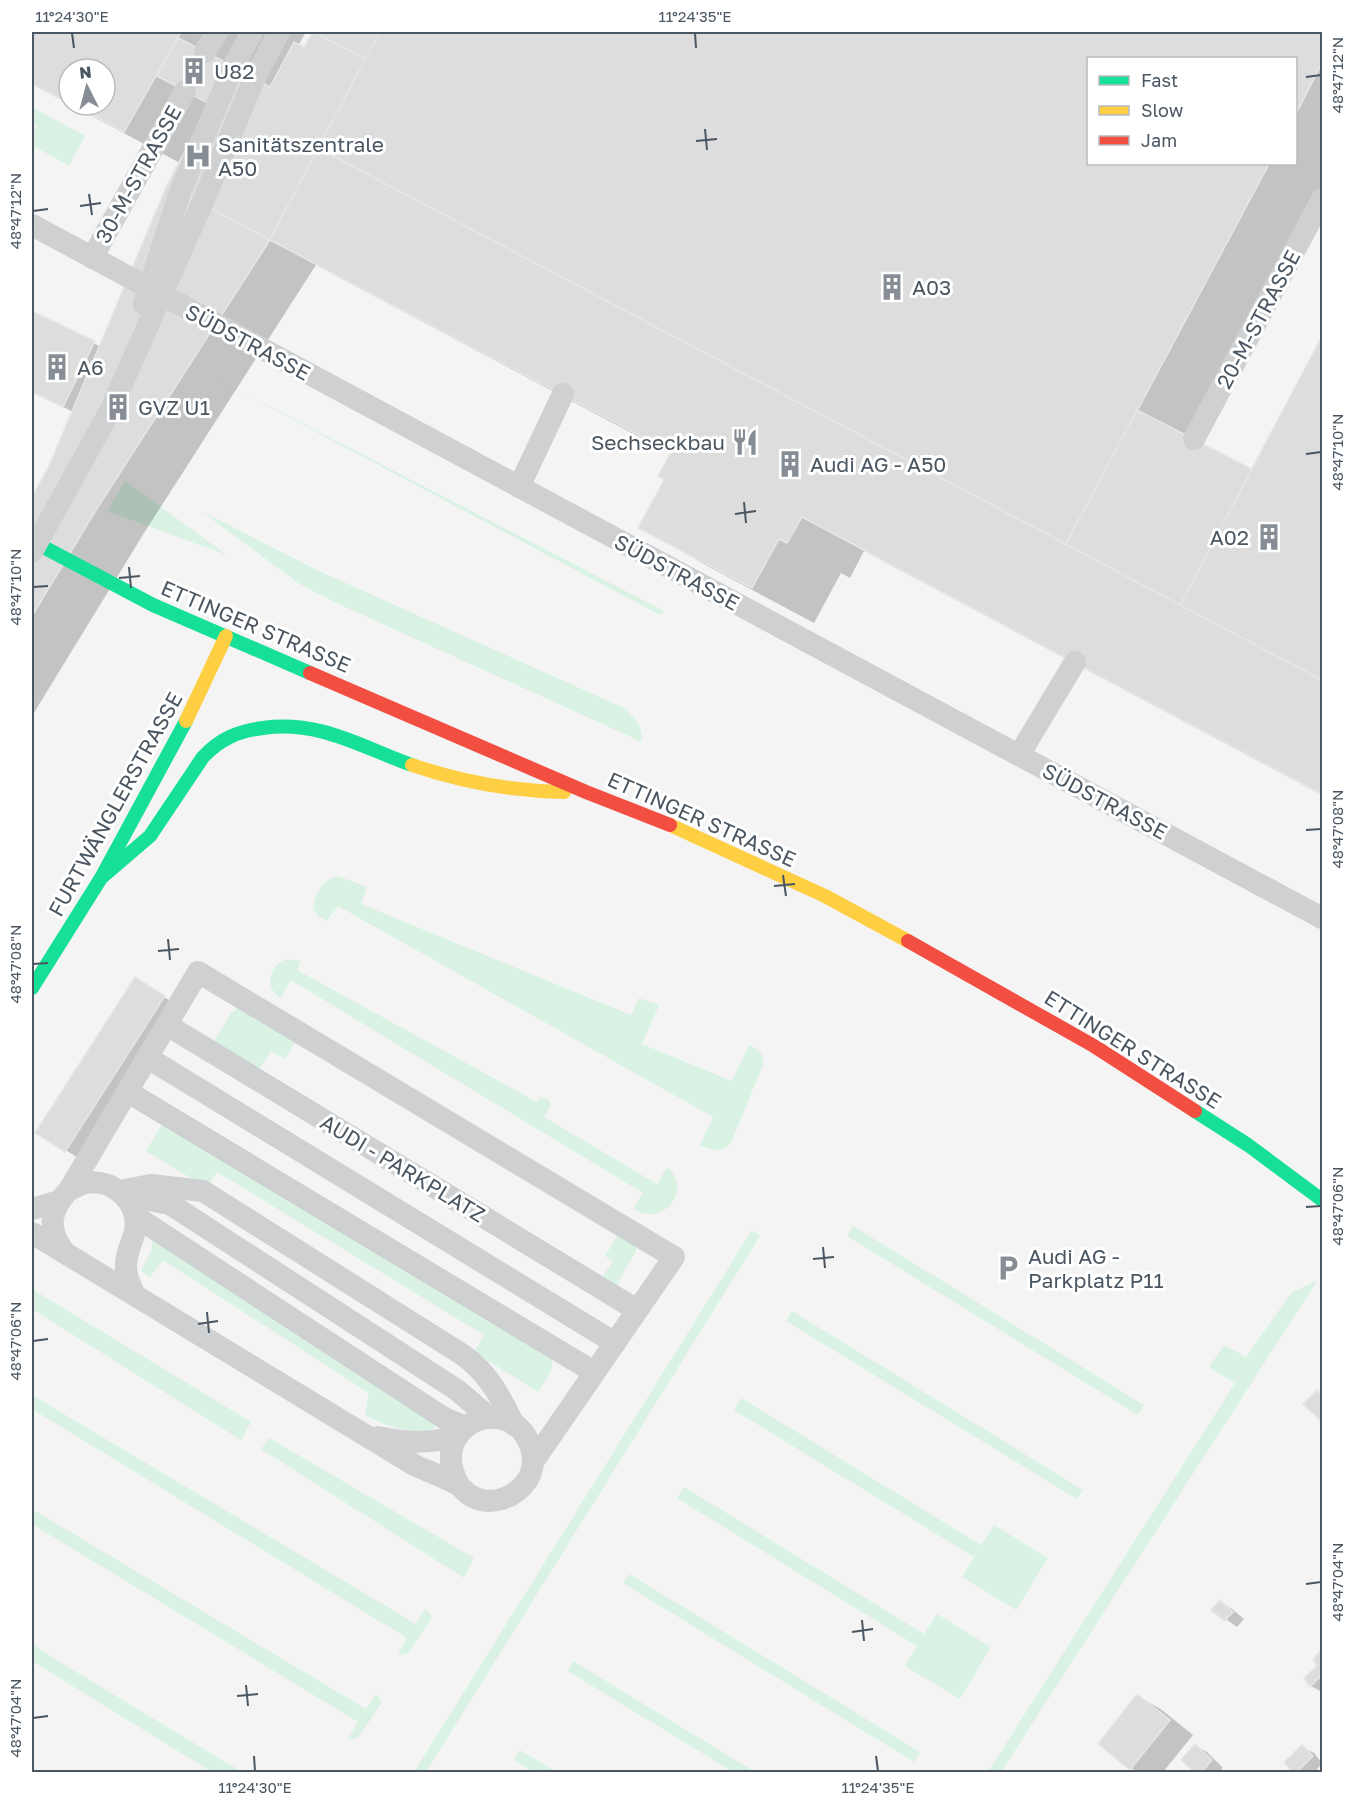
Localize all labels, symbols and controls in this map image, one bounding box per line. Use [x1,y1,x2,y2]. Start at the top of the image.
text: 11°24'30"E [35,7,109,25]
text: 11°24'35"E [659,7,731,25]
text: 48°47'12"N [1328,37,1346,113]
building icon: U82 [179,56,209,86]
north arrow [57,57,117,117]
legend [1087,57,1297,165]
place label: U82 [214,58,254,84]
text: N [78,62,93,83]
text: Fast [1141,69,1178,91]
text: Slow [1141,99,1184,121]
street label: 30-M-STRASSE [89,101,187,247]
text: Jam [1141,129,1177,151]
place label: Sanitätszentrale A50 [218,131,384,181]
hospital icon: Sanitätszentrale A50 [183,141,213,171]
text: 48°47'12"N [6,173,24,249]
street label: 20-M-STRASSE [1211,245,1305,393]
building icon: A03 [877,272,907,302]
place label: A03 [912,274,951,300]
street label: SÜDSTRASSE [181,298,315,386]
building icon: A6 [42,352,72,382]
place label: A6 [77,354,104,380]
building icon: GVZ U1 [103,392,133,422]
place label: GVZ U1 [138,394,210,420]
text: 48°47'10"N [1328,413,1346,491]
restaurant icon: Sechseckbau [730,427,760,457]
place label: Sechseckbau [591,429,725,455]
building icon: Audi AG - A50 [775,449,805,479]
place label: Audi AG - A50 [810,451,946,477]
building icon: A02 [1254,522,1284,552]
place label: A02 [1210,524,1249,550]
street label: SÜDSTRASSE [610,528,744,616]
text: 48°47'10"N [6,548,24,626]
street label: ETTINGER STRASSE [157,574,355,678]
street label: FURTWÄNGLERSTRASSE [42,687,188,921]
street label: SÜDSTRASSE [1038,757,1172,845]
street label: ETTINGER STRASSE [604,766,800,872]
text: 48°47'08"N [1328,790,1346,868]
text: 48°47'08"N [6,925,24,1003]
street label: ETTINGER STRASSE [1040,984,1226,1114]
street label: AUDI - PARKPLATZ [316,1108,490,1228]
text: 48°47'06"N [1328,1167,1346,1245]
place label: Audi AG - Parkplatz P11 [1028,1243,1164,1293]
parking icon: Audi AG - Parkplatz P11 [993,1253,1023,1283]
text: 48°47'06"N [6,1302,24,1380]
text: 48°47'04"N [1328,1543,1346,1621]
text: 48°47'04"N [6,1679,24,1757]
text: 11°24'30"E [218,1778,292,1796]
text: 11°24'35"E [842,1778,914,1796]

